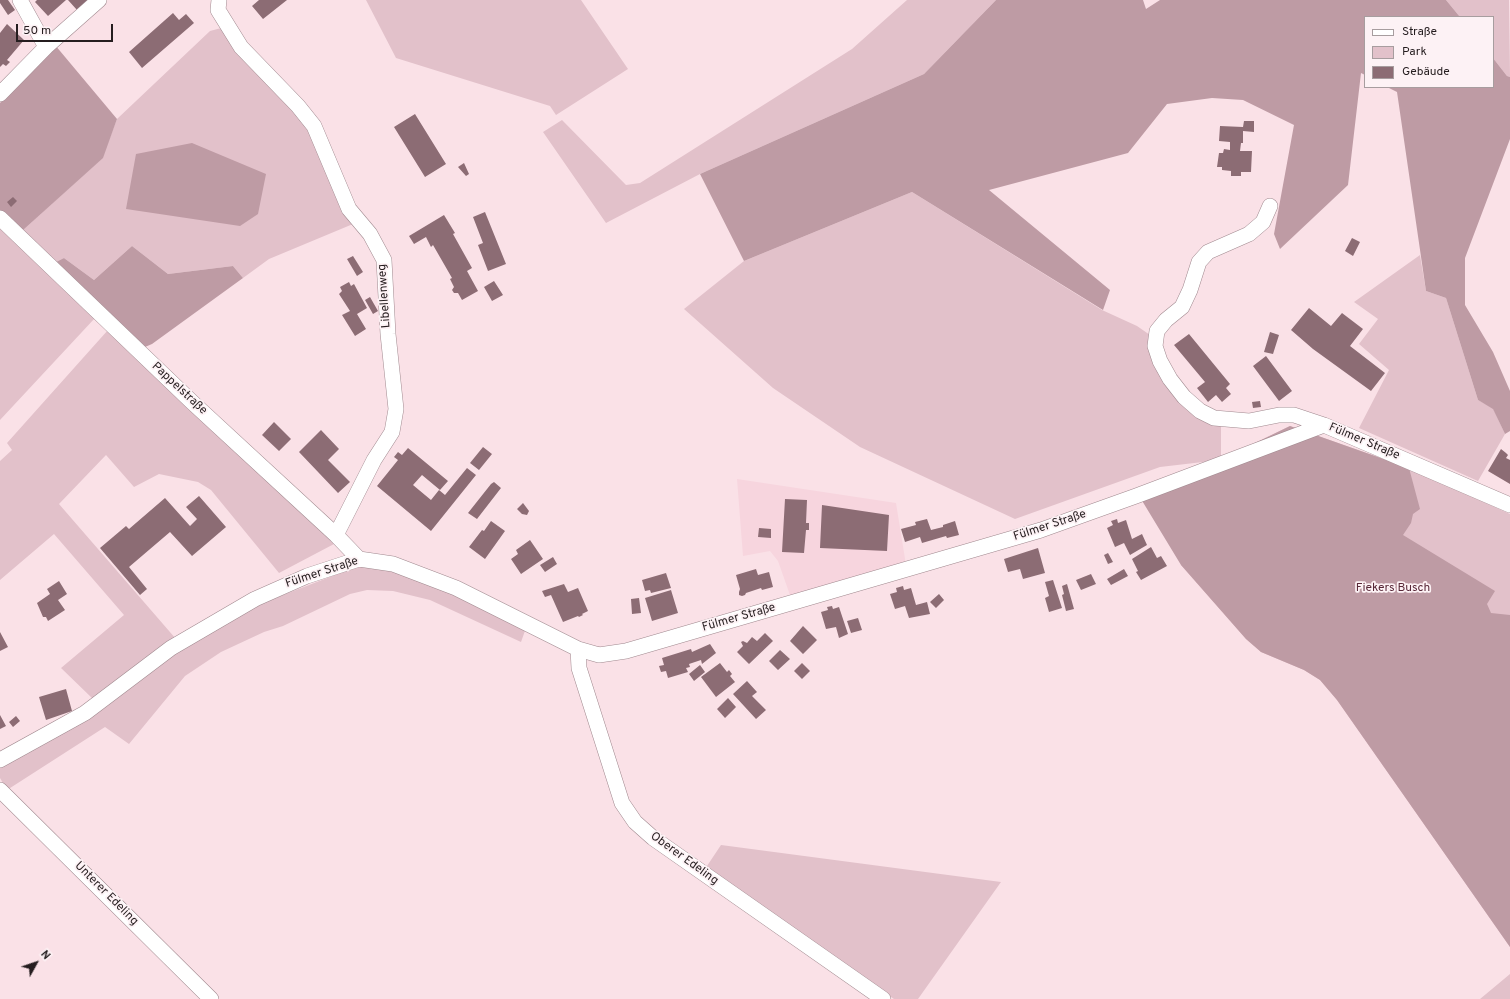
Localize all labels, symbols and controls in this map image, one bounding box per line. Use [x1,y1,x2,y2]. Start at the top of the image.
scale bar [18,16,115,42]
legend [1364,16,1494,88]
text: 50 m [23,23,51,39]
text: Straße [1402,24,1437,40]
text: Park [1402,44,1427,60]
text: Gebäude [1402,64,1450,80]
street label: Libellenweg [376,263,394,329]
street label: Pappelstraße [148,360,210,418]
street label: Fülmer Straße [1326,421,1402,463]
street label: Fülmer Straße [1012,507,1088,545]
street label: Fülmer Straße [284,554,360,592]
park label: Fiekers Busch [1356,582,1430,596]
street label: Fülmer Straße [701,601,777,635]
street label: Oberer Edeling [647,830,721,888]
street label: Unterer Edeling [71,859,141,929]
north arrow [16,943,56,983]
text: N [37,948,53,963]

